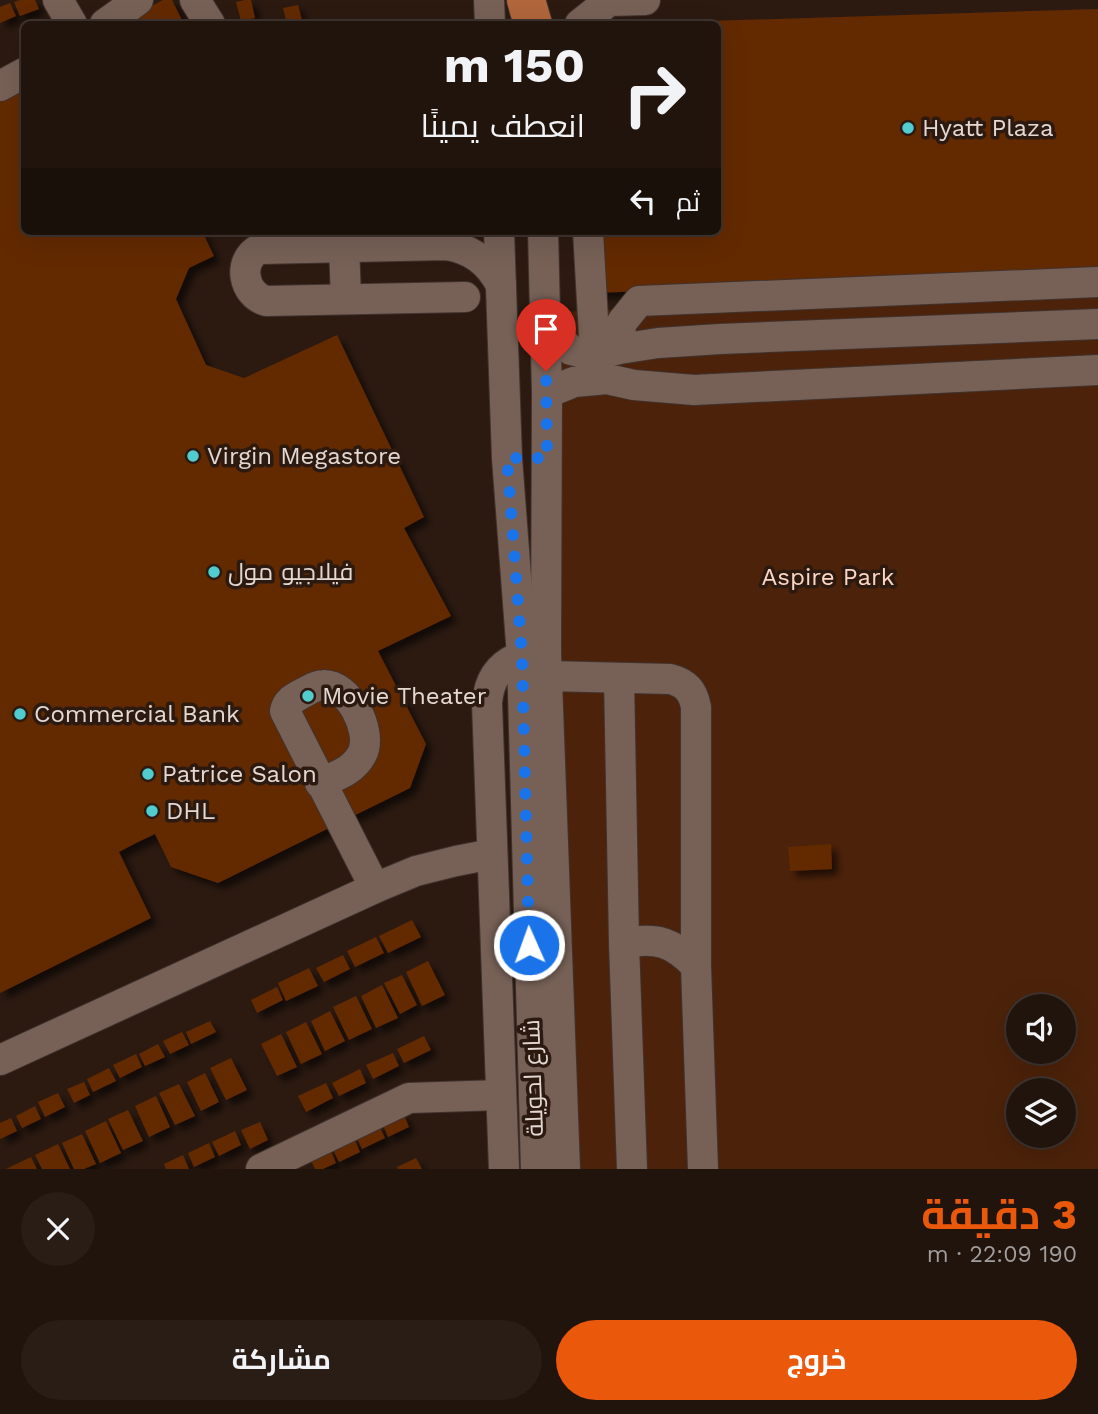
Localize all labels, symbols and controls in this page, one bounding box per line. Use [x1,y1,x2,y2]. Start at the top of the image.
text: 150 m [444,36,585,94]
icon: right [609,49,700,140]
text: انعطف يمينًا [420,107,585,145]
place label: Hyatt Plaza [922,114,1054,142]
marker: Hyatt Plaza [900,120,916,136]
icon: left [624,182,662,220]
text: ثم [676,187,700,217]
pin [516,299,576,371]
icon: arrive [527,310,565,348]
place label: Virgin Megastore [207,442,401,470]
marker: Virgin Megastore [185,448,201,464]
place label: فيلاجيو مول [228,558,353,586]
park label: Aspire Park [762,563,895,591]
marker: فيلاجيو مول [206,564,222,580]
place label: Movie Theater [322,682,487,710]
marker: Movie Theater [300,688,316,704]
place label: Commercial Bank [34,700,240,728]
marker: Commercial Bank [12,706,28,722]
place label: Patrice Salon [162,760,317,788]
marker: Patrice Salon [140,766,156,782]
place label: DHL [166,797,215,825]
marker: DHL [144,803,160,819]
position arrow [492,908,566,982]
map controls [1006,994,1076,1148]
button: sound [1006,994,1076,1064]
street label: شارع لحويلة [517,1019,551,1137]
button: layers [1006,1078,1076,1148]
text: 3 دقيقة [921,1190,1077,1239]
button: close [21,1192,95,1266]
text: 190 m · 22:09 [927,1241,1077,1268]
button: مشاركة [21,1320,542,1400]
button: خروج [556,1320,1077,1400]

